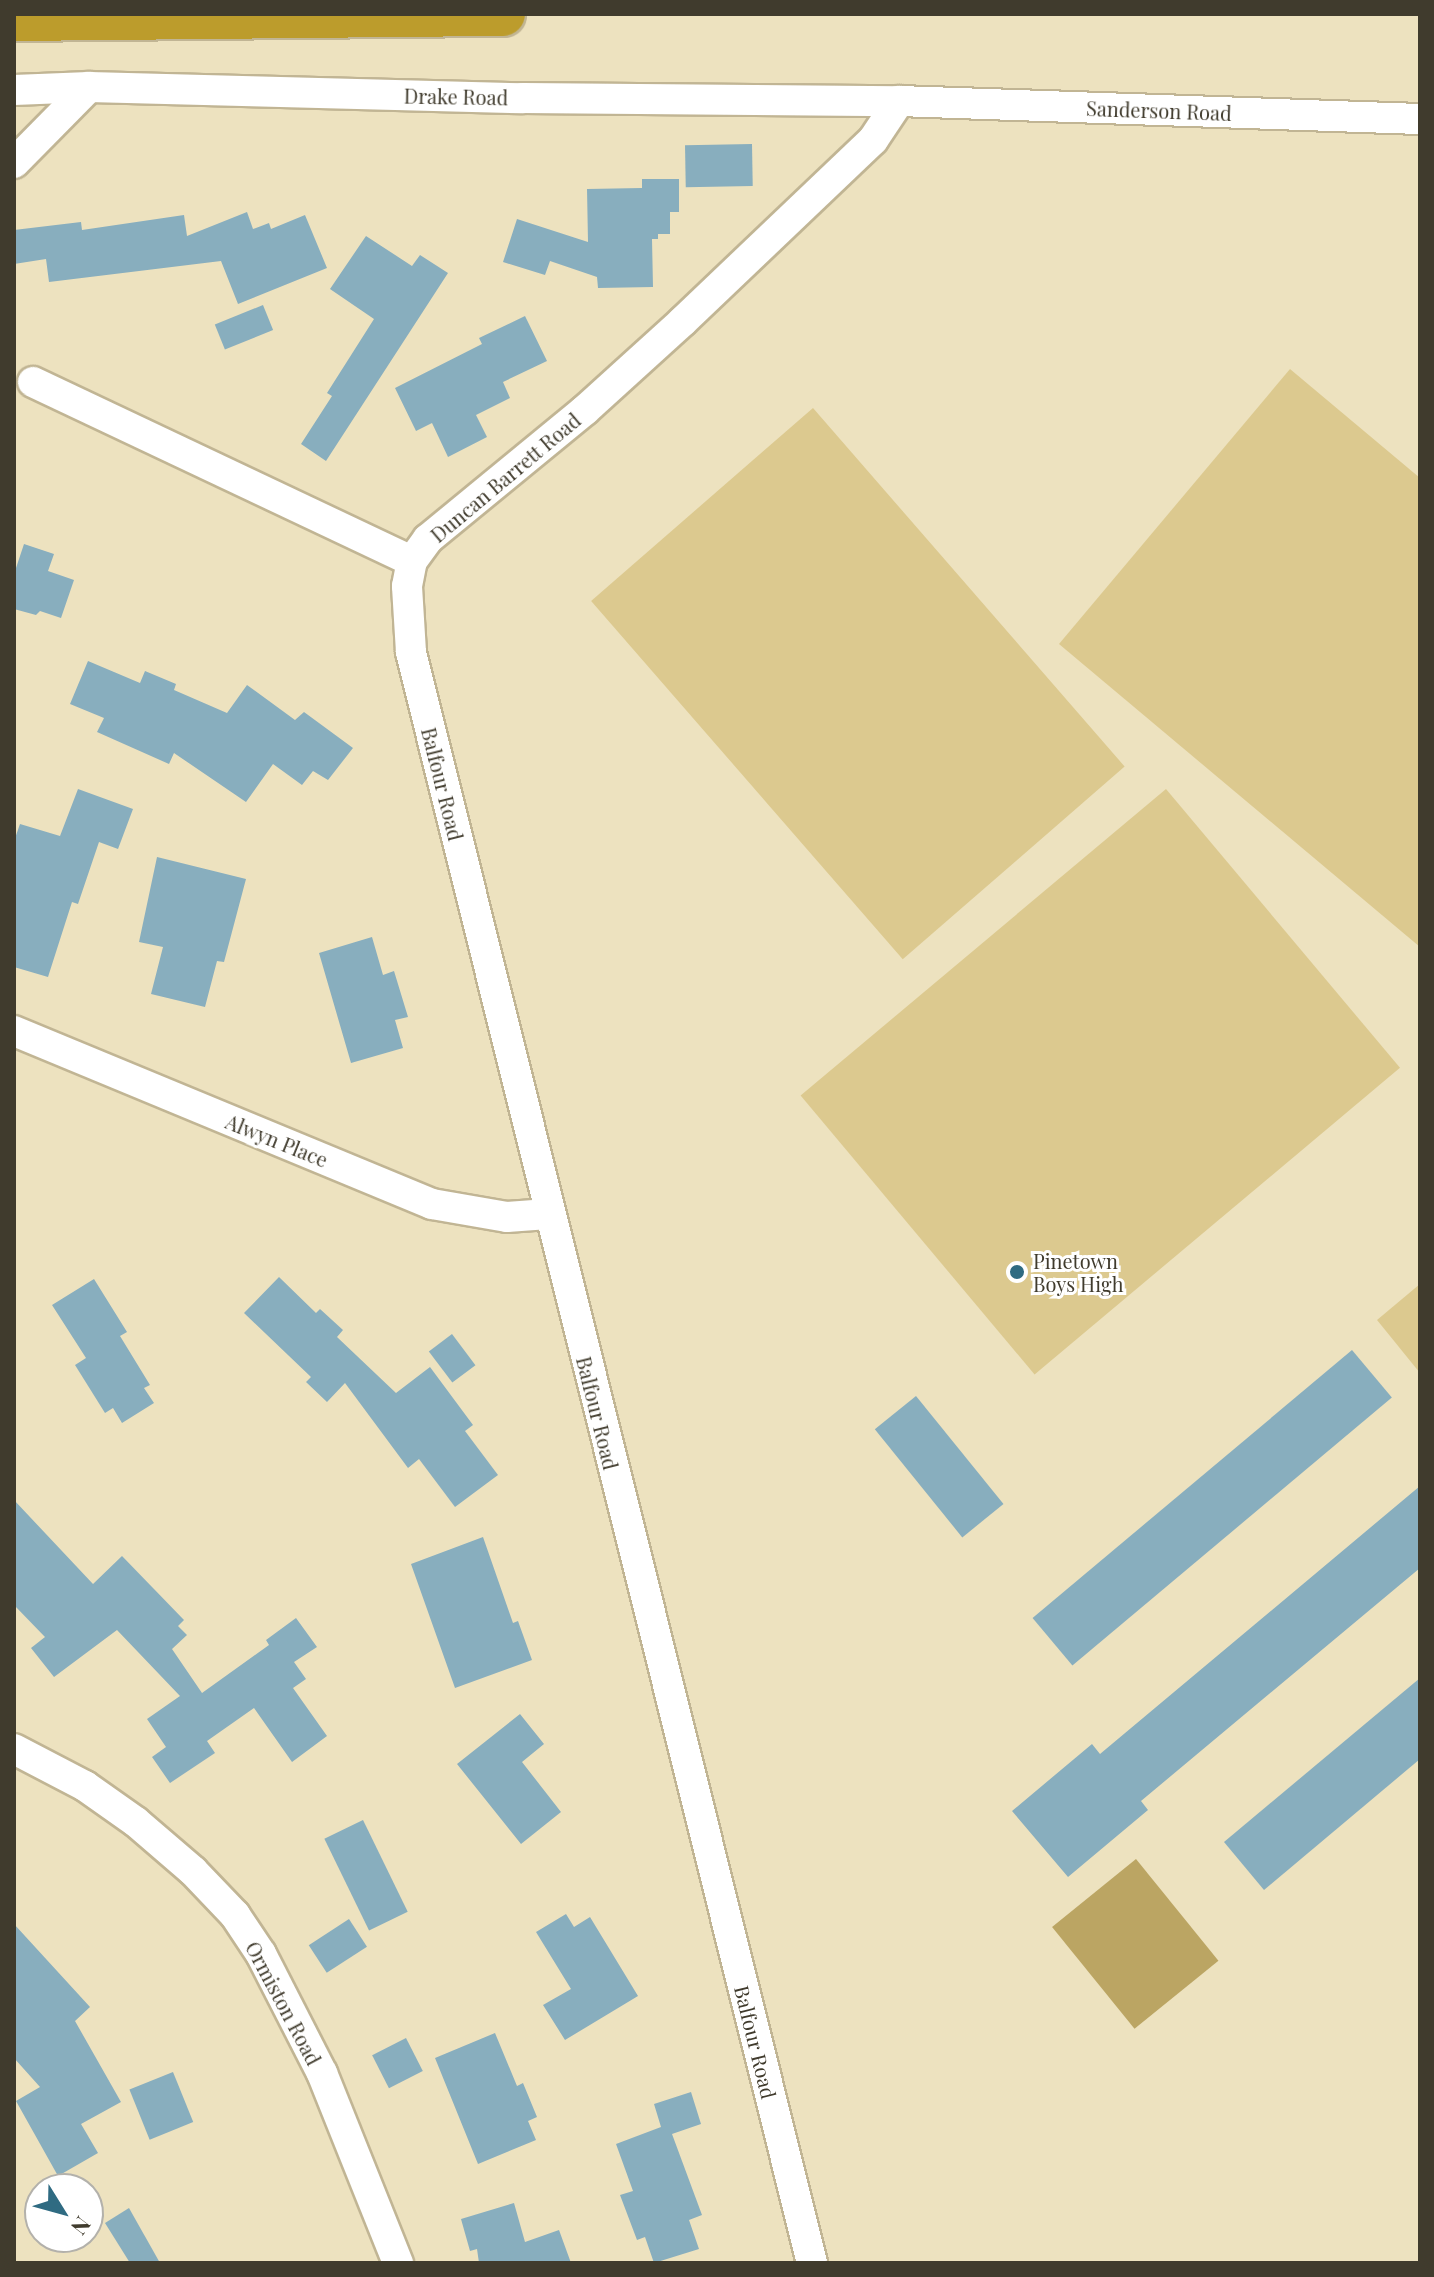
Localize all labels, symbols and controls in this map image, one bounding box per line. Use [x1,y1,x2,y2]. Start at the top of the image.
street label: Drake Road [404,83,508,109]
street label: Sanderson Road [1086,95,1232,125]
street label: Duncan Barrett Road [425,407,585,547]
street label: Balfour Road [417,725,469,843]
street label: Alwyn Place [223,1109,331,1171]
place label: Pinetown Boys High [1033,1248,1123,1295]
marker: Pinetown Boys High [1008,1263,1026,1281]
street label: Balfour Road [572,1354,624,1472]
street label: Ormiston Road [241,1937,327,2069]
street label: Balfour Road [730,1983,782,2101]
north arrow [24,2173,104,2253]
text: N [65,2211,98,2242]

